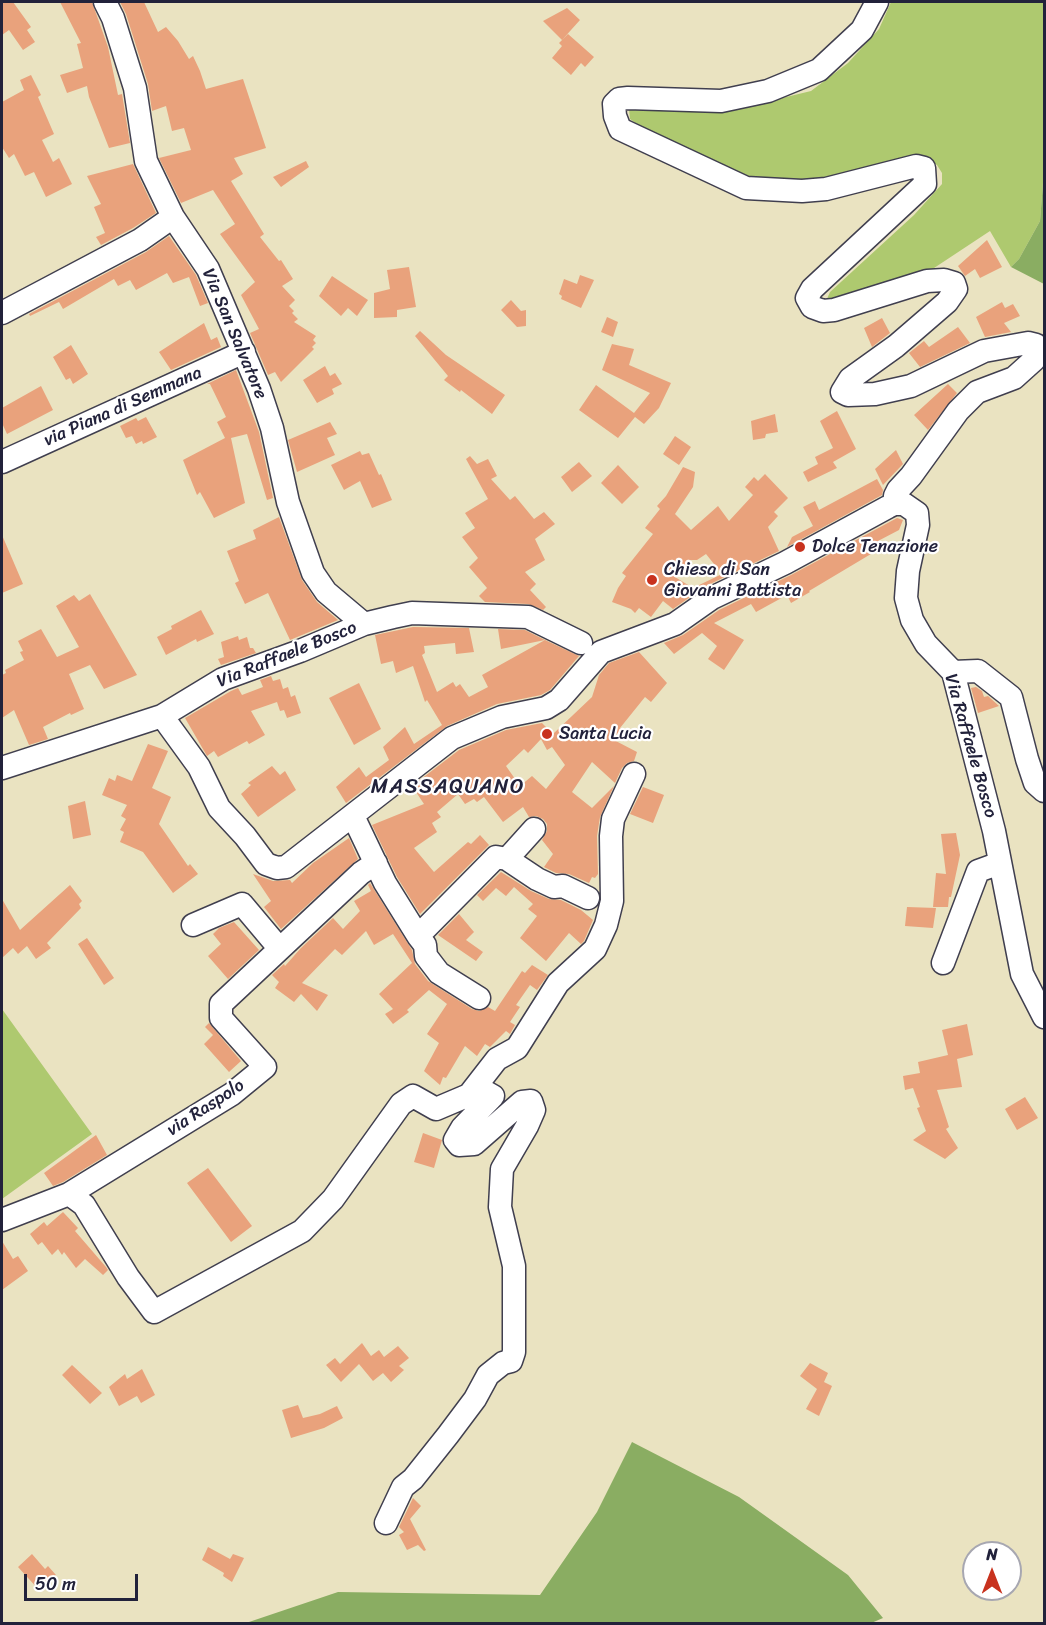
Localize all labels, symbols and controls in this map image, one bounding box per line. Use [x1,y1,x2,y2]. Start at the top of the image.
street label: Via San Salvatore [197,265,271,403]
street label: via Piana di Semmana [41,362,205,452]
place label: Dolce Tenazione [812,536,938,558]
marker: Dolce Tenazione [793,540,807,554]
place label: Chiesa di San Giovanni Battista [664,559,801,602]
marker: Chiesa di San Giovanni Battista [645,573,659,587]
street label: Via Raffaele Bosco [214,617,360,693]
street label: Via Raffaele Bosco [939,671,1001,821]
place label: Santa Lucia [559,723,652,745]
marker: Santa Lucia [540,727,554,741]
district label: MASSAQUANO [371,775,525,801]
street label: via Raspolo [163,1075,249,1141]
text: N [986,1540,998,1569]
north arrow [962,1541,1022,1601]
scale bar [27,1562,141,1600]
text: 50 m [35,1568,76,1600]

